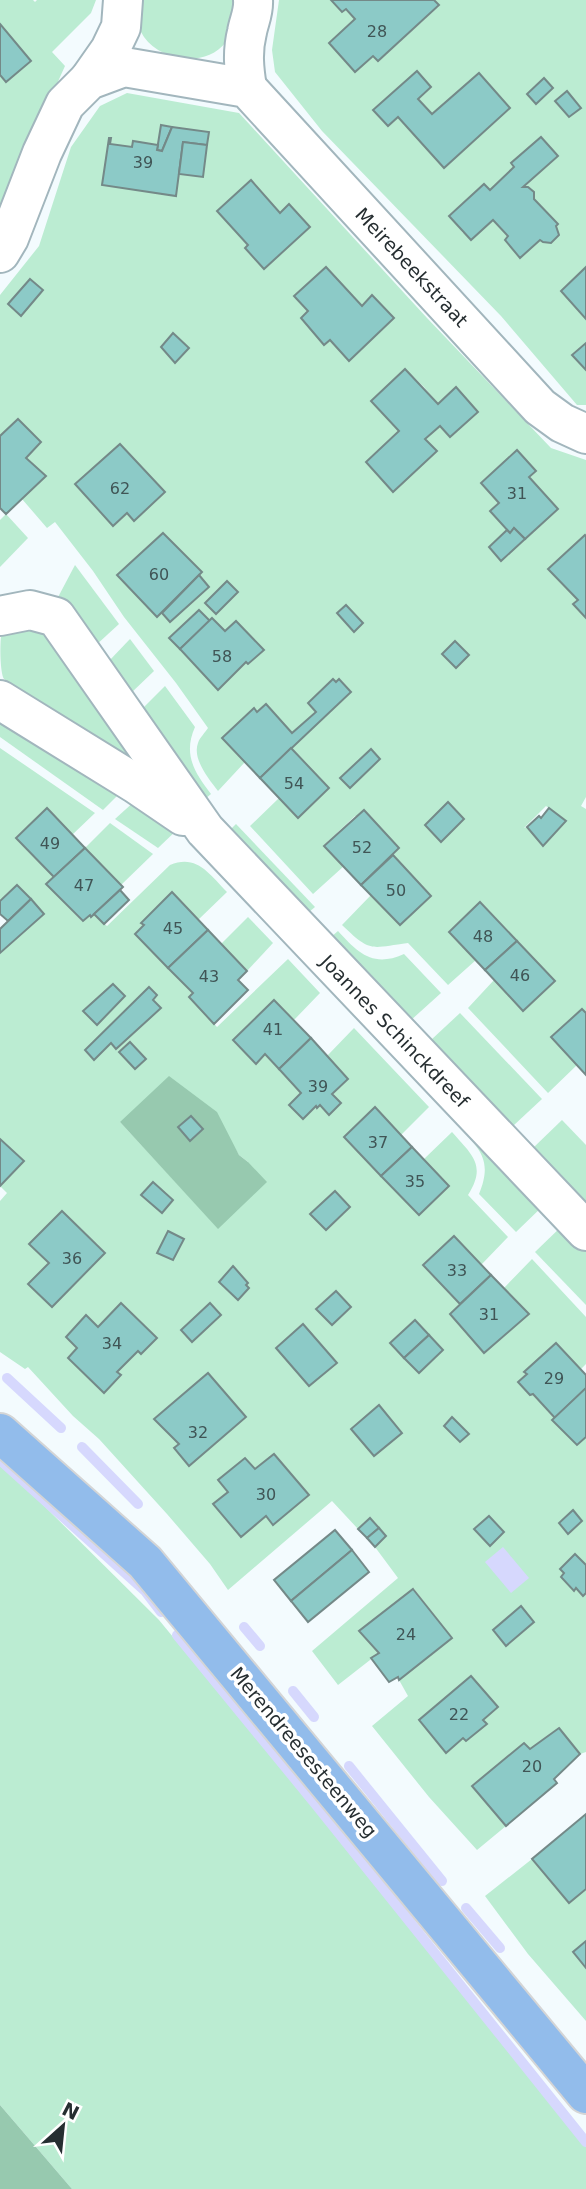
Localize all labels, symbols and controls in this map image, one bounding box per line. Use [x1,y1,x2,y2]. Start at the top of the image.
house number: 28 [367,22,387,41]
house number: 39 [133,153,153,172]
street label: Meirebeekstraat [351,203,473,331]
house number: 62 [110,479,130,498]
house number: 31 [507,484,527,503]
house number: 60 [149,565,169,584]
house number: 58 [212,647,232,666]
house number: 54 [284,774,304,793]
house number: 49 [40,834,60,853]
house number: 52 [352,838,372,857]
house number: 47 [74,876,94,895]
house number: 50 [386,881,406,900]
house number: 45 [163,919,183,938]
house number: 48 [473,927,493,946]
street label: Joannes Schinckdreef [316,949,474,1113]
house number: 46 [510,966,530,985]
house number: 43 [199,967,219,986]
house number: 41 [263,1020,283,1039]
house number: 39 [308,1077,328,1096]
house number: 37 [368,1133,388,1152]
house number: 35 [405,1172,425,1191]
house number: 36 [62,1249,82,1268]
house number: 33 [447,1261,467,1280]
house number: 31 [479,1305,499,1324]
house number: 34 [102,1334,122,1353]
house number: 29 [544,1369,564,1388]
house number: 32 [188,1423,208,1442]
house number: 30 [256,1485,276,1504]
house number: 24 [396,1625,416,1644]
street label: Merendreesesteenweg [226,1662,382,1842]
house number: 22 [449,1705,469,1724]
house number: 20 [522,1757,542,1776]
north arrow [28,2091,98,2161]
text: N [59,2097,83,2124]

